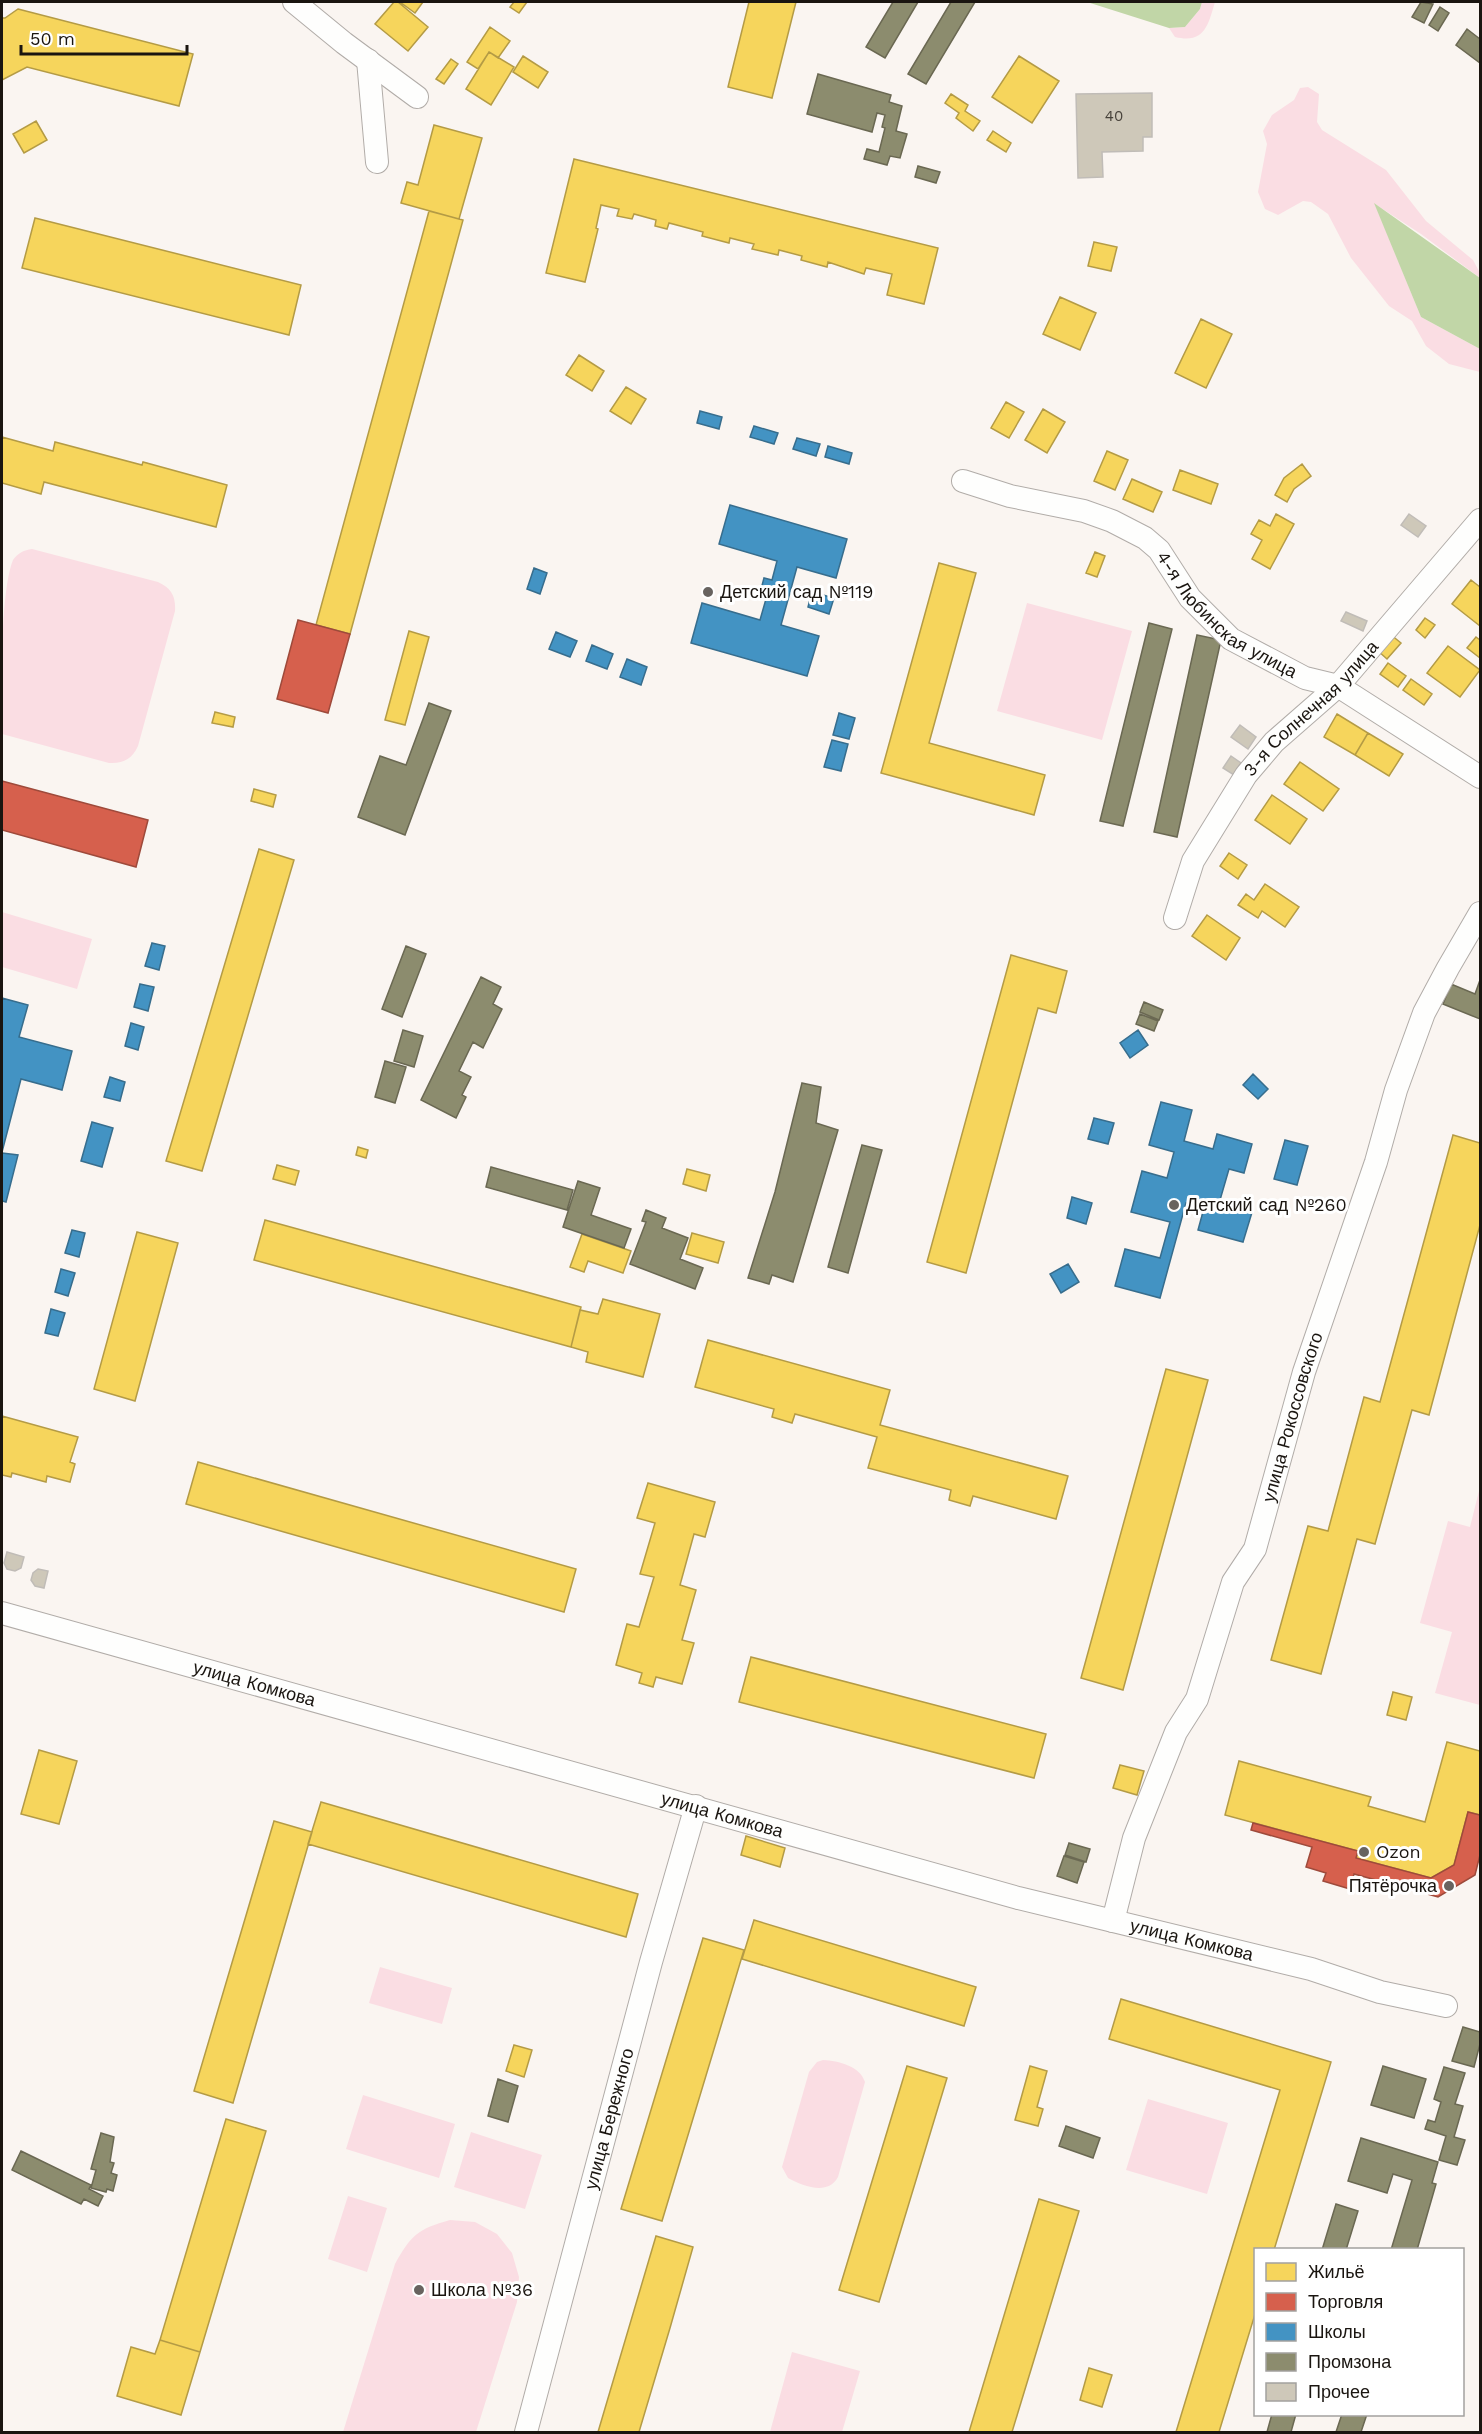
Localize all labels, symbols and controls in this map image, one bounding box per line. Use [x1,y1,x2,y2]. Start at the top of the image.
scale bar [21,18,188,56]
text: 50 m [30,28,75,49]
house number: 40 [1105,107,1123,125]
street label: 4-я Любинская улица [1153,547,1302,682]
place label: Детский сад №119 [720,581,873,602]
marker: Детский сад №119 [701,585,715,599]
street label: 3-я Солнечная улица [1239,635,1383,780]
place label: Детский сад №260 [1186,1194,1347,1215]
marker: Детский сад №260 [1167,1198,1181,1212]
street label: улица Рокоссовского [1258,1329,1327,1504]
street label: улица Комкова [191,1656,319,1711]
street label: улица Комкова [659,1787,787,1842]
place label: Ozon [1376,1841,1421,1862]
marker: Ozon [1357,1845,1371,1859]
place label: Пятёрочка [1349,1875,1438,1896]
marker: Пятёрочка [1442,1879,1456,1893]
street label: улица Комкова [1128,1915,1257,1965]
street label: улица Бережного [580,2046,638,2192]
legend [1254,2248,1464,2416]
text: Жильё [1308,2261,1365,2282]
place label: Школа №36 [431,2279,533,2300]
marker: Школа №36 [412,2283,426,2297]
text: Торговля [1308,2291,1383,2312]
text: Школы [1308,2321,1366,2342]
text: Промзона [1308,2351,1392,2372]
text: Прочее [1308,2381,1370,2402]

